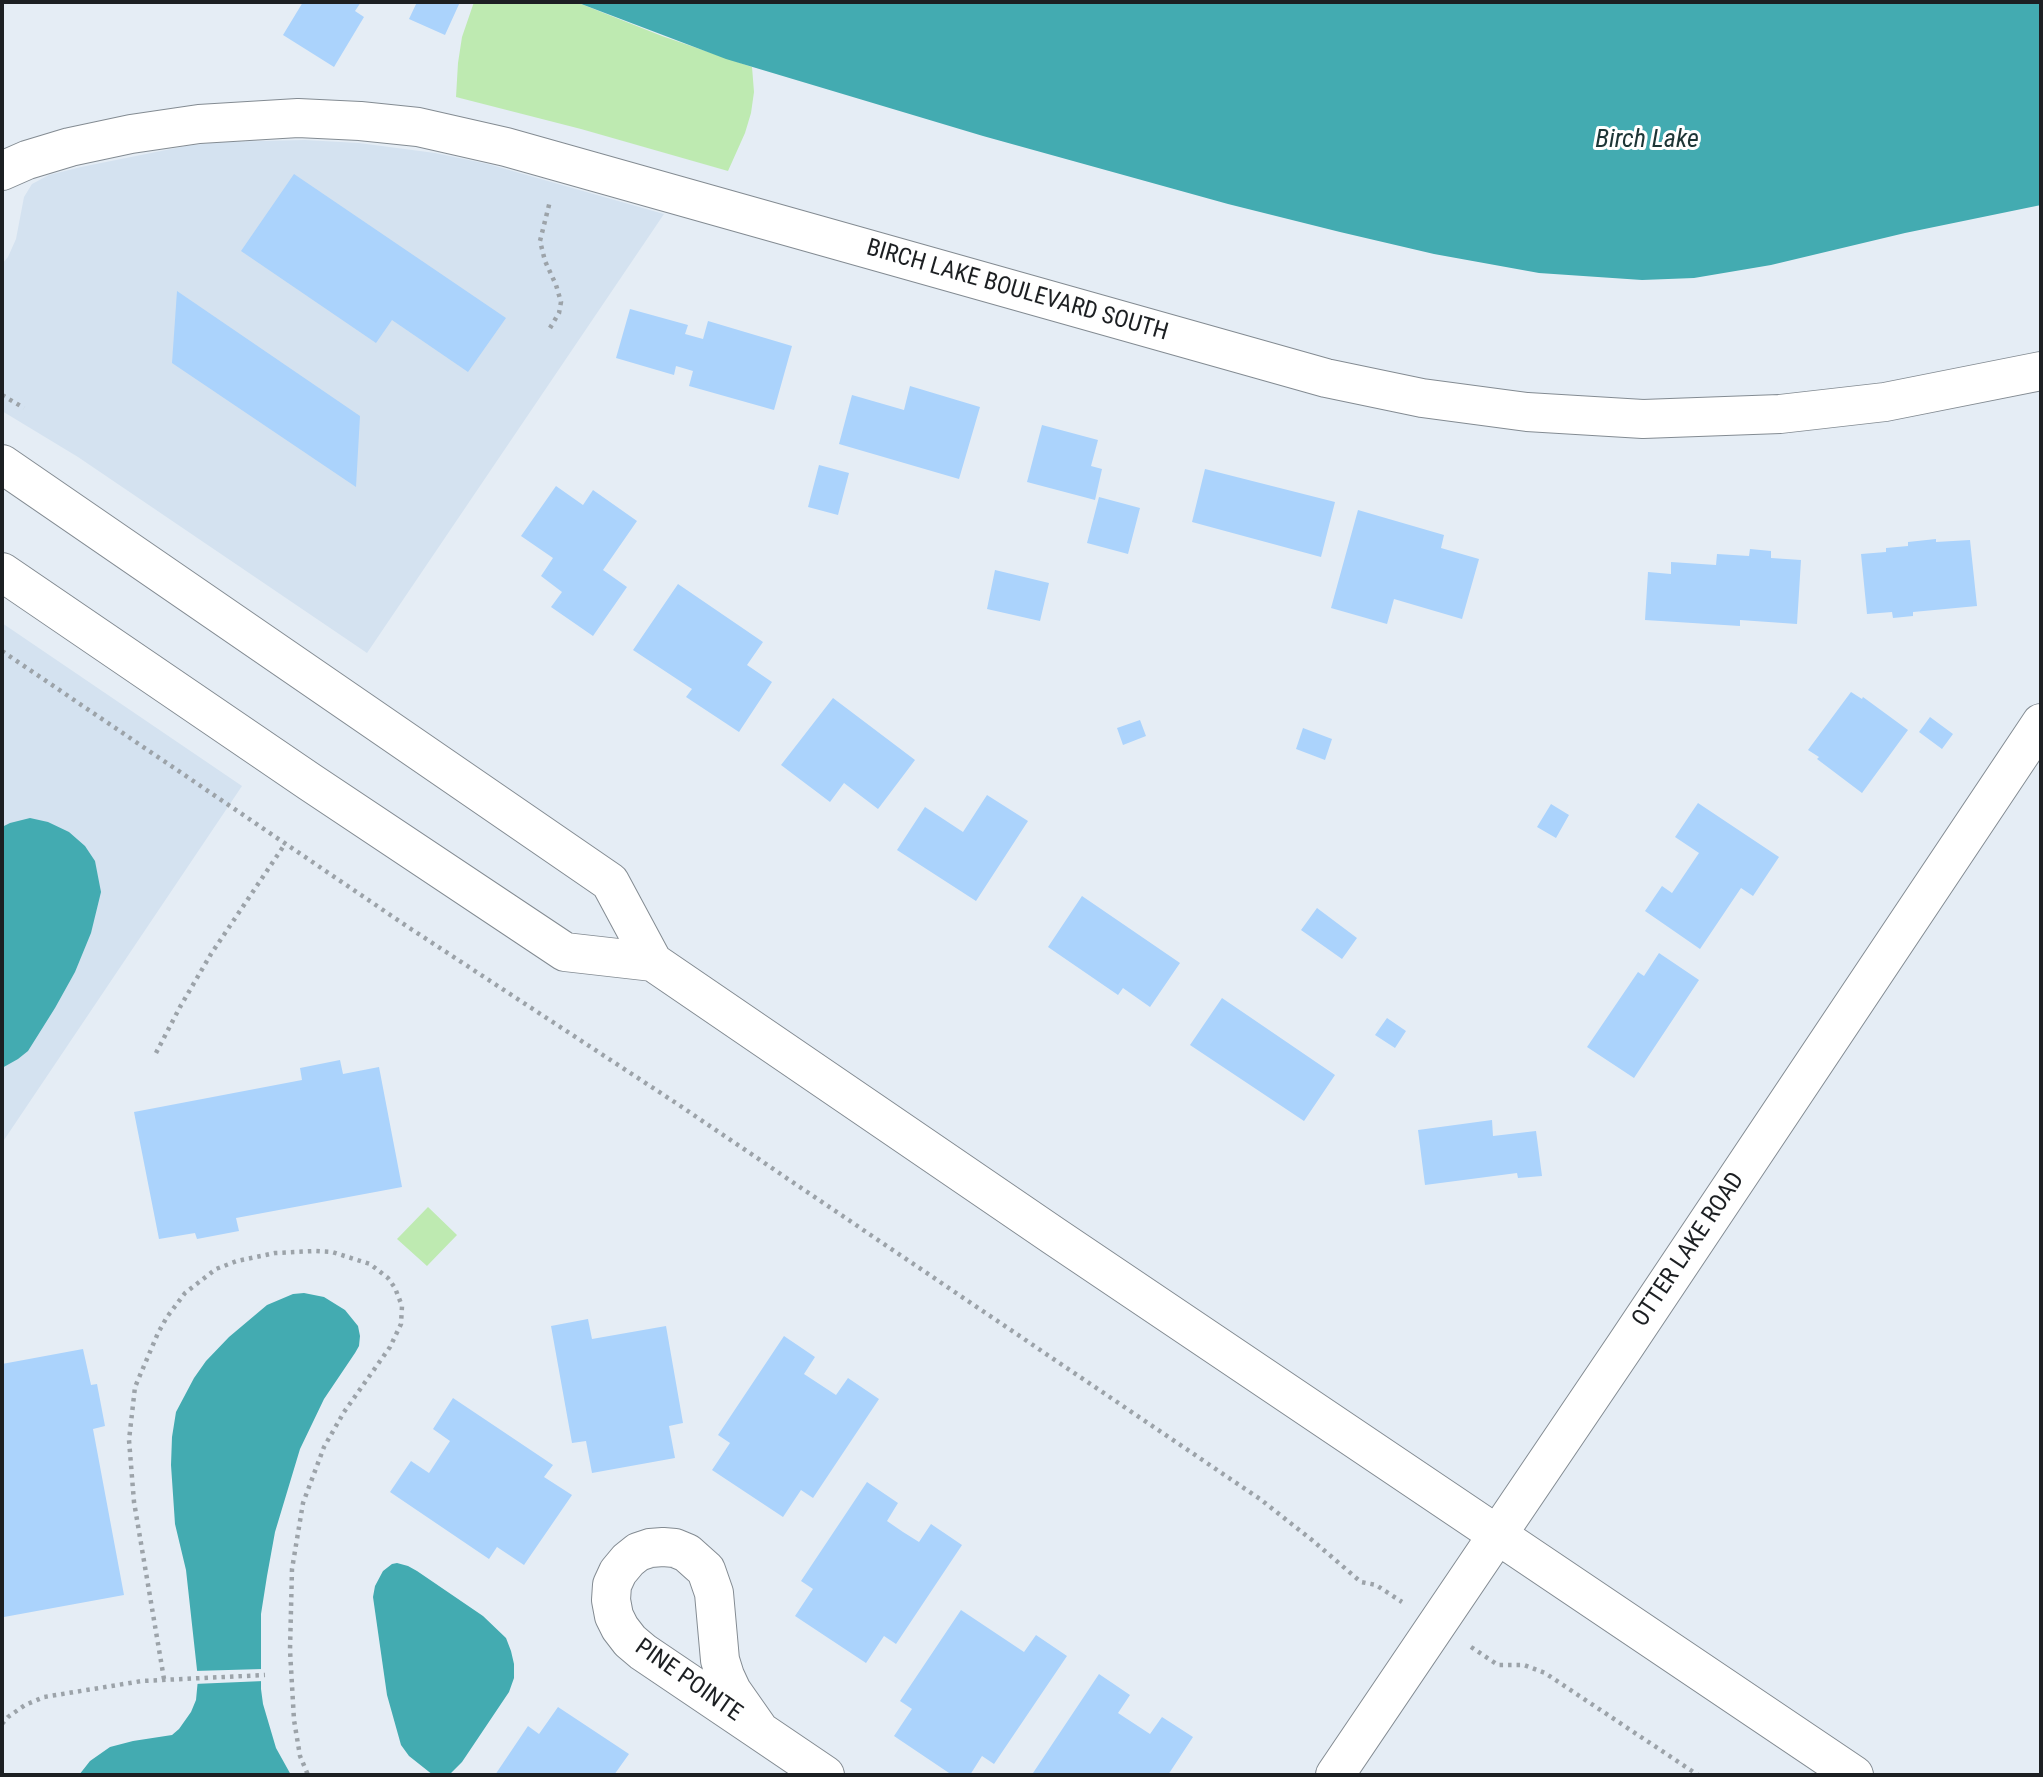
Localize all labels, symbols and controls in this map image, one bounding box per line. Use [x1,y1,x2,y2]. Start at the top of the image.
water label: Birch Lake [1595,124,1699,156]
street label: BIRCH LAKE BOULEVARD SOUTH [863,234,1171,348]
street label: OTTER LAKE ROAD [1627,1167,1751,1333]
street label: PINE POINTE [629,1634,747,1728]

